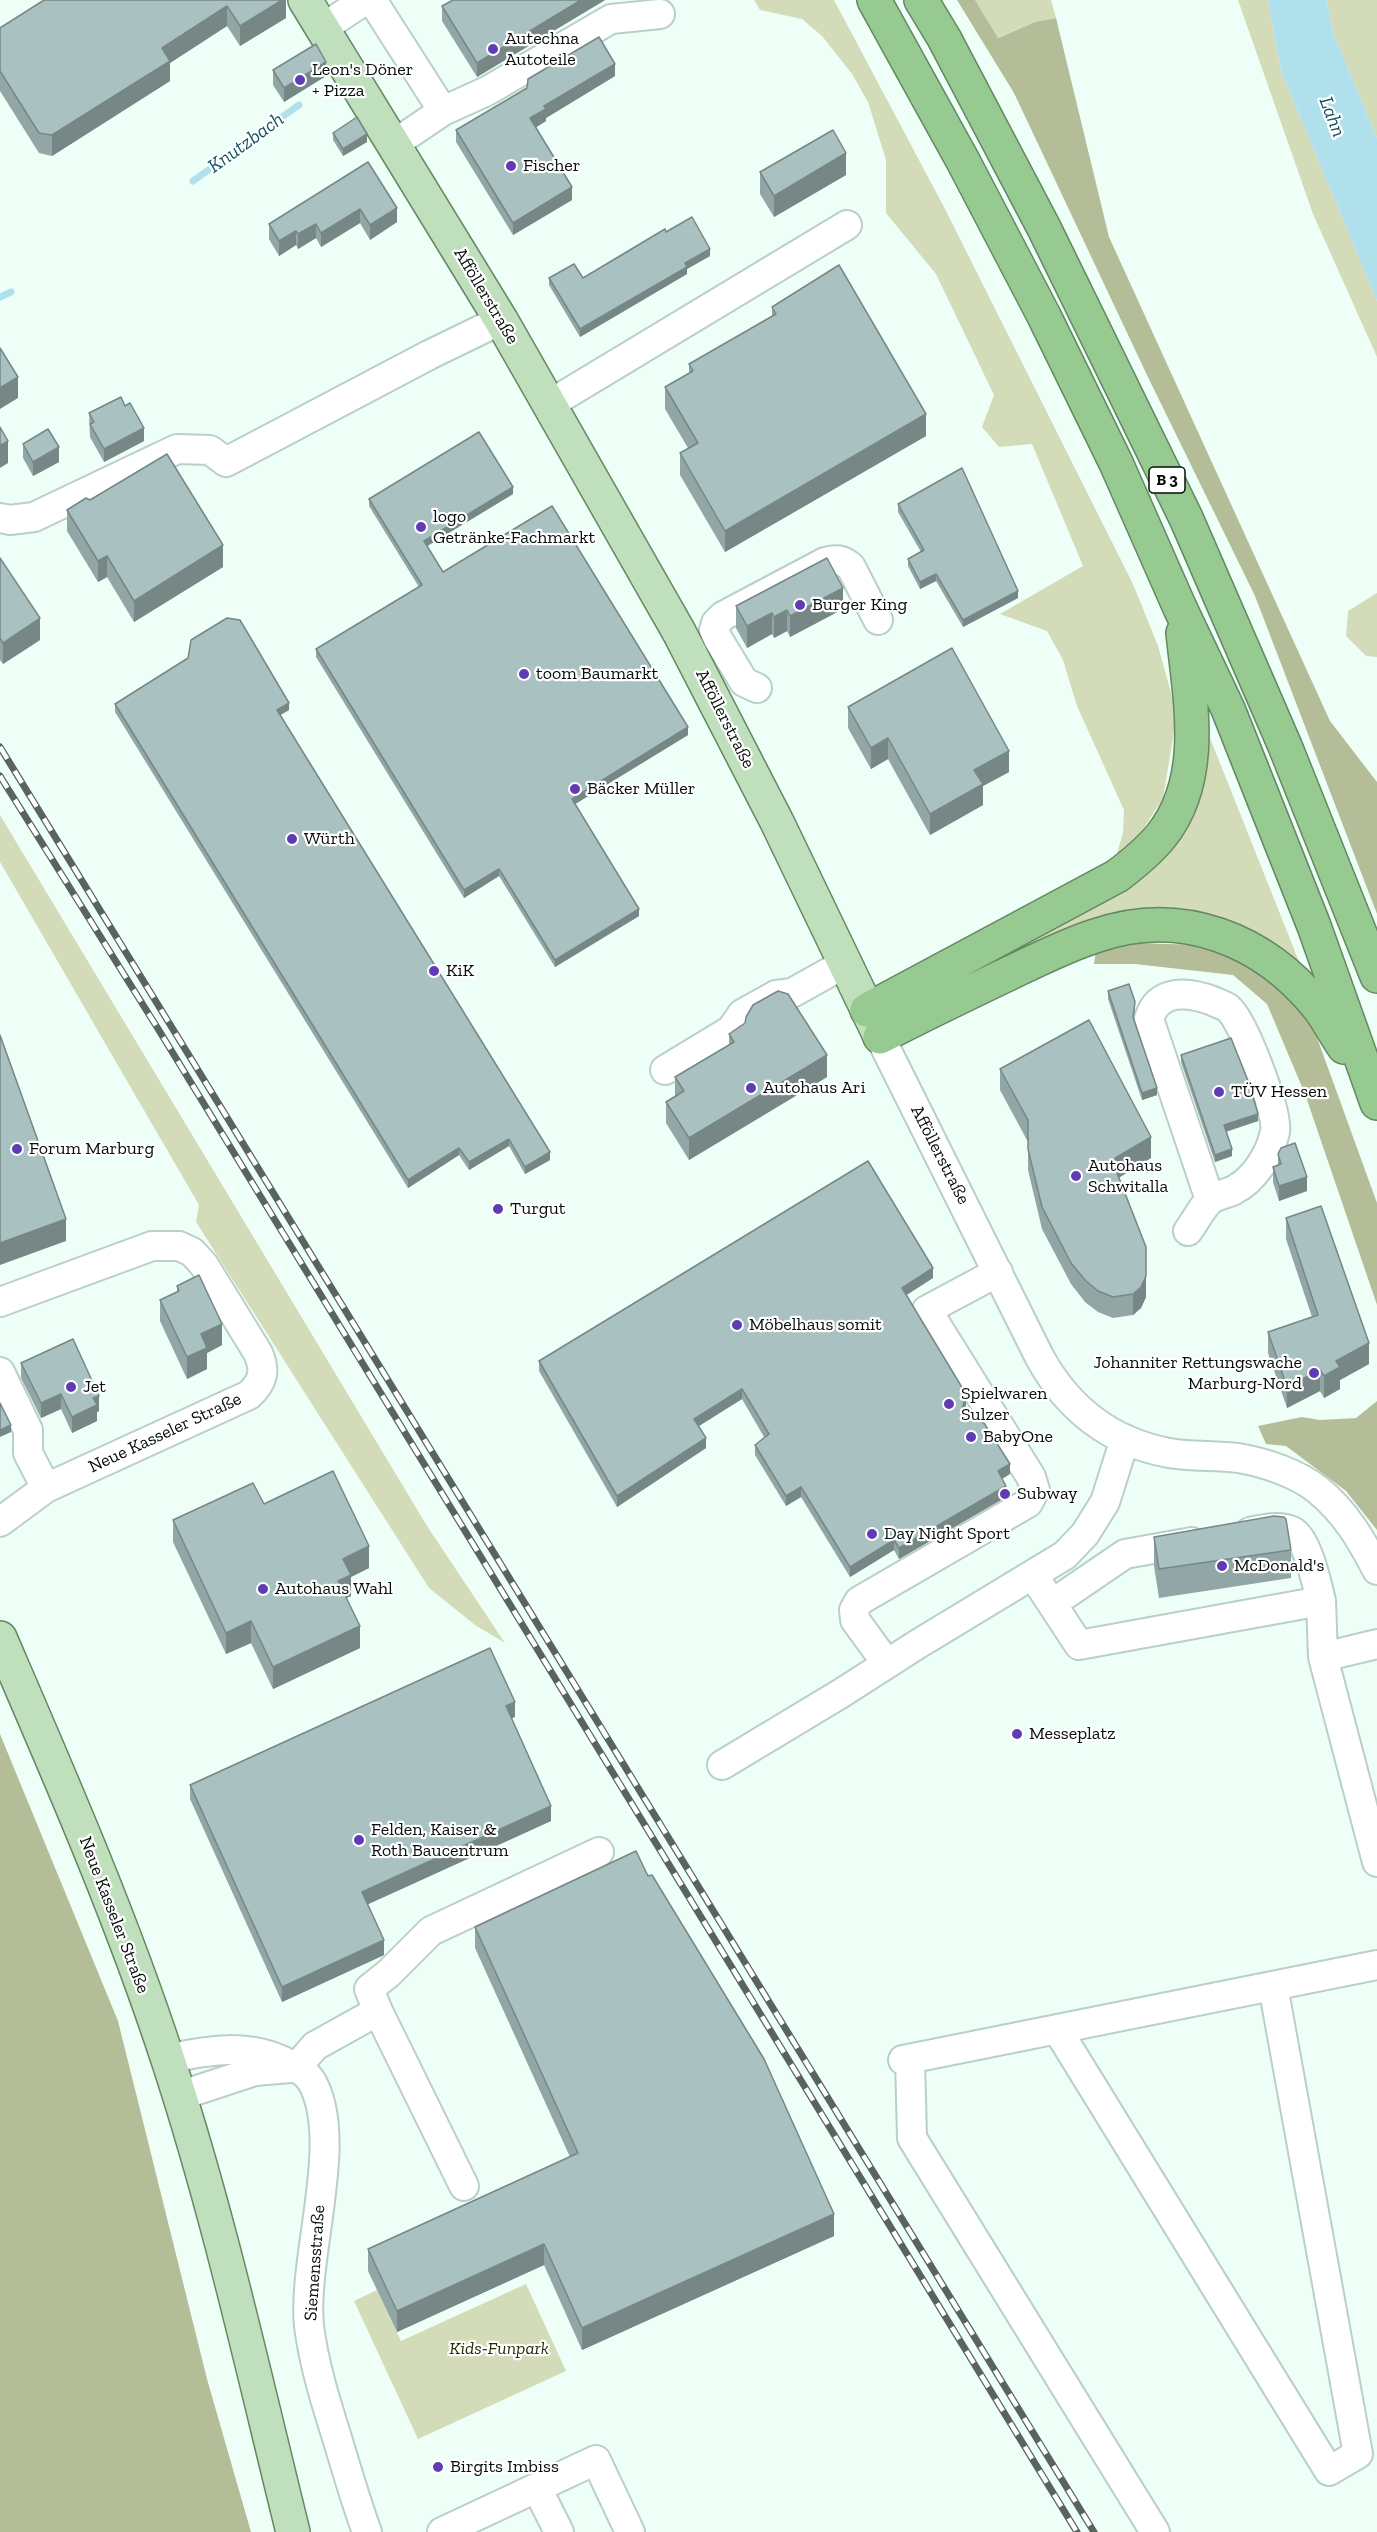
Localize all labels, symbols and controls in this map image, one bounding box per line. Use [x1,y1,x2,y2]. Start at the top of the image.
place label: Autechna Autoteile [505,28,579,70]
marker: Autechna Autoteile [486,42,500,56]
place label: Leon's Döner + Pizza [312,59,413,101]
marker: Leon's Döner + Pizza [293,73,307,87]
water label: Lahn [1313,93,1351,141]
water label: Knutzbach [203,107,289,179]
place label: Fischer [523,155,580,177]
marker: Fischer [504,159,518,173]
street label: Afföllerstraße [449,244,523,348]
road number: B 3 [1149,467,1185,493]
place label: logo Getränke-Fachmarkt [433,506,595,548]
marker: logo Getränke-Fachmarkt [414,520,428,534]
place label: Burger King [812,594,907,616]
marker: Burger King [793,598,807,612]
place label: toom Baumarkt [536,663,658,685]
street label: Afföllerstraße [691,666,759,772]
marker: toom Baumarkt [517,667,531,681]
place label: Bäcker Müller [587,778,695,800]
marker: Bäcker Müller [568,782,582,796]
place label: Würth [304,828,355,850]
marker: Würth [285,832,299,846]
place label: KiK [446,960,474,982]
marker: KiK [427,964,441,978]
place label: Autohaus Ari [763,1077,865,1099]
marker: Autohaus Ari [744,1081,758,1095]
place label: TÜV Hessen [1231,1081,1327,1103]
marker: TÜV Hessen [1212,1085,1226,1099]
street label: Afföllerstraße [906,1102,974,1208]
place label: Forum Marburg [29,1138,154,1160]
marker: Forum Marburg [10,1142,24,1156]
place label: Autohaus Schwitalla [1088,1155,1168,1198]
marker: Autohaus Schwitalla [1069,1169,1083,1183]
place label: Turgut [510,1198,565,1220]
marker: Turgut [491,1202,505,1216]
place label: Möbelhaus somit [749,1314,882,1336]
marker: Möbelhaus somit [730,1318,744,1332]
place label: Johanniter Rettungswache Marburg-Nord [1094,1352,1302,1394]
marker: Johanniter Rettungswache Marburg-Nord [1307,1366,1321,1380]
place label: Jet [83,1376,106,1398]
marker: Jet [64,1380,78,1394]
place label: Spielwaren Sulzer [961,1383,1047,1426]
street label: Neue Kasseler Straße [85,1388,245,1478]
marker: Spielwaren Sulzer [942,1397,956,1411]
place label: BabyOne [983,1426,1053,1448]
marker: BabyOne [964,1430,978,1444]
place label: Subway [1017,1483,1077,1505]
marker: Subway [998,1487,1012,1501]
place label: Day Night Sport [884,1523,1010,1545]
marker: Day Night Sport [865,1527,879,1541]
place label: McDonald's [1234,1555,1324,1577]
marker: McDonald's [1215,1559,1229,1573]
place label: Autohaus Wahl [275,1578,393,1600]
marker: Autohaus Wahl [256,1582,270,1596]
place label: Messeplatz [1029,1723,1116,1745]
marker: Messeplatz [1010,1727,1024,1741]
place label: Felden, Kaiser & Roth Baucentrum [371,1819,509,1862]
marker: Felden, Kaiser & Roth Baucentrum [352,1833,366,1847]
street label: Neue Kasseler Straße [74,1834,154,1996]
street label: Siemensstraße [300,2204,330,2322]
park label: Kids-Funpark [449,2338,549,2360]
place label: Birgits Imbiss [450,2456,559,2478]
marker: Birgits Imbiss [431,2460,445,2474]

